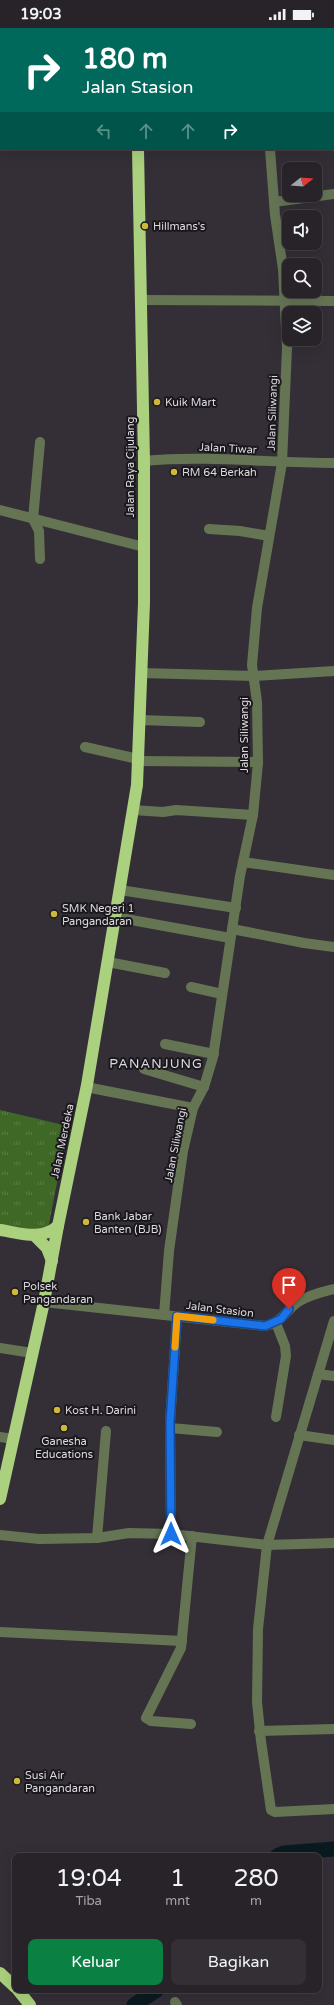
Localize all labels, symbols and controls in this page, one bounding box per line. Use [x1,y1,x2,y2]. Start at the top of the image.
text: 19:03 [20,5,62,23]
text: 180 m [82,42,168,76]
icon: right [16,44,68,96]
text: Jalan Stasion [82,76,193,98]
icon: left [93,120,115,142]
icon: ahead [135,120,157,142]
icon: ahead [177,120,199,142]
icon: right [219,120,241,142]
north arrow [282,162,322,202]
map controls [282,162,322,346]
button: sound [282,210,322,250]
place label: Hillmans's [153,220,205,233]
marker: Hillmans's [140,221,150,231]
button: search [282,258,322,298]
button: layers [282,306,322,346]
street label: Jalan Siliwangi [265,375,280,451]
place label: Kuik Mart [165,396,216,409]
marker: Kuik Mart [152,397,162,407]
street label: Jalan Raya Cijulang [124,416,137,518]
street label: Jalan Tiwar [199,440,258,457]
place label: RM 64 Berkah [182,466,257,479]
marker: RM 64 Berkah [169,467,179,477]
street label: Jalan Siliwangi [238,697,251,773]
place label: SMK Negeri 1 Pangandaran [62,902,134,928]
marker: SMK Negeri 1 Pangandaran [49,909,59,919]
district label: PANANJUNG [109,1056,203,1072]
street label: Jalan Merdeka [48,1103,77,1180]
street label: Jalan Siliwangi [162,1107,189,1184]
place label: Bank Jabar Banten (BJB) [94,1210,162,1236]
marker: Bank Jabar Banten (BJB) [81,1217,91,1227]
pin [272,1268,306,1309]
icon: arrive [278,1274,300,1296]
place label: Polsek Pangandaran [23,1280,93,1306]
marker: Polsek Pangandaran [10,1287,20,1297]
street label: Jalan Stasion [185,1299,255,1320]
place label: Kost H. Darini [65,1404,136,1417]
marker: Kost H. Darini [52,1405,62,1415]
marker: Ganesha Educations [59,1423,69,1433]
place label: Ganesha Educations [35,1435,93,1461]
position arrow [150,1513,192,1555]
place label: Susi Air Pangandaran [25,1769,95,1795]
marker: Susi Air Pangandaran [12,1776,22,1786]
text: 19:04 [55,1864,122,1893]
text: 1 [170,1864,185,1893]
text: 280 [233,1864,279,1893]
text: Tiba [75,1893,102,1909]
text: mnt [165,1893,190,1909]
text: m [250,1893,262,1909]
button: Keluar [28,1939,163,1985]
button: Bagikan [171,1939,306,1985]

